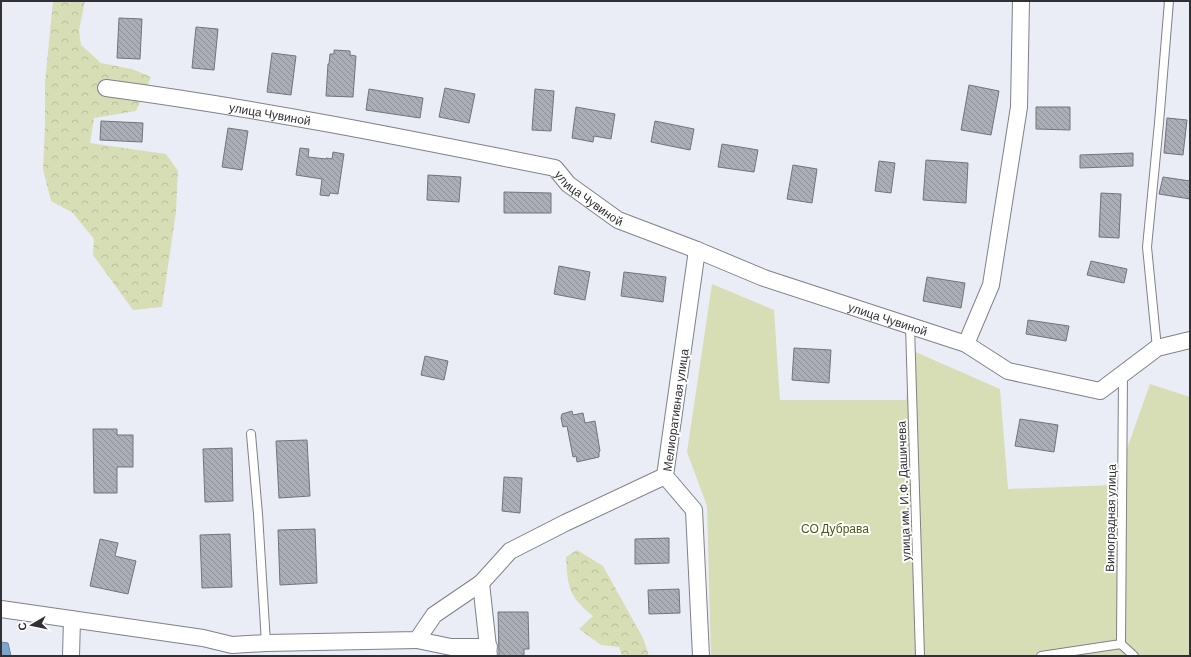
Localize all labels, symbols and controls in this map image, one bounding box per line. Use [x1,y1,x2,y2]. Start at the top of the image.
street label: улица Чувиной [228,100,312,127]
street label: улица Чувиной [552,167,625,228]
street label: улица Чувиной [846,299,929,338]
street label: Мелиоративная улица [659,347,692,472]
street label: улица им. И.Ф. Дашичева [894,421,913,561]
street label: Виноградная улица [1102,464,1119,572]
park label: СО Дубрава [801,521,869,536]
north arrow [12,605,52,645]
text: С [15,622,29,632]

